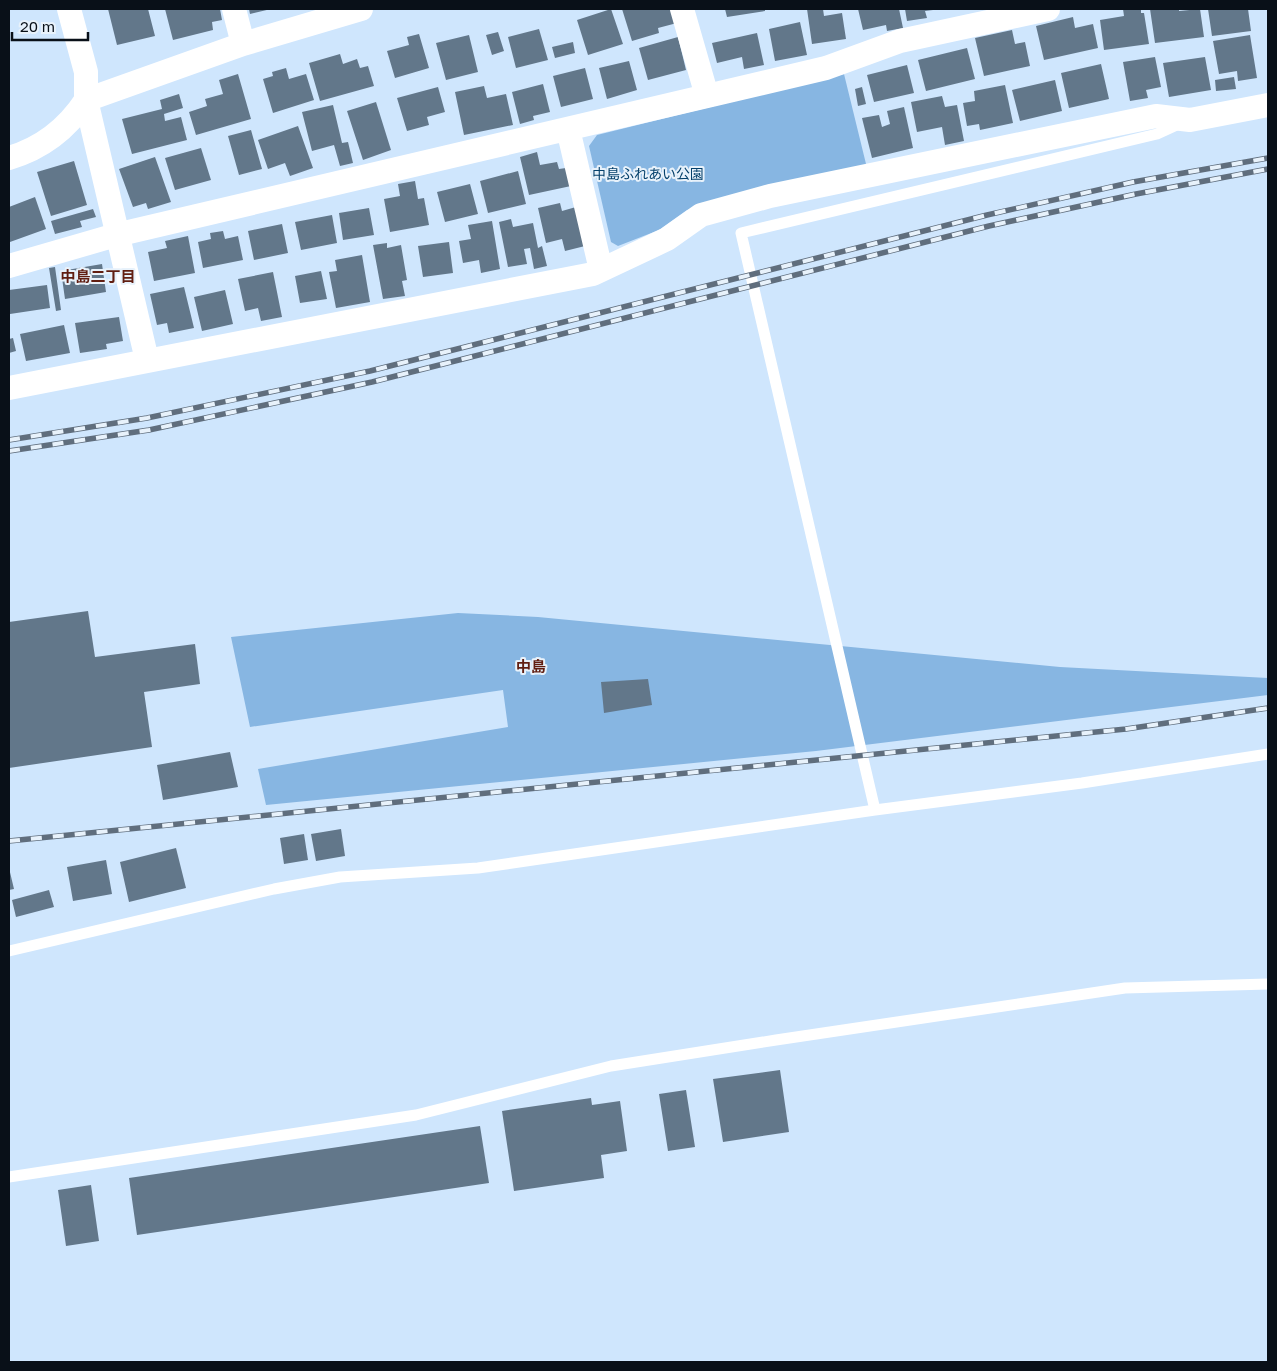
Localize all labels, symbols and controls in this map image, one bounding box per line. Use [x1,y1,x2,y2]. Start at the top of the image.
scale bar [12,10,89,42]
text: 20 m [20,17,55,35]
park label: 中島ふれあい公園 [592,165,704,182]
district label: 中島二丁目 [60,267,136,285]
district label: 中島 [516,657,546,675]

